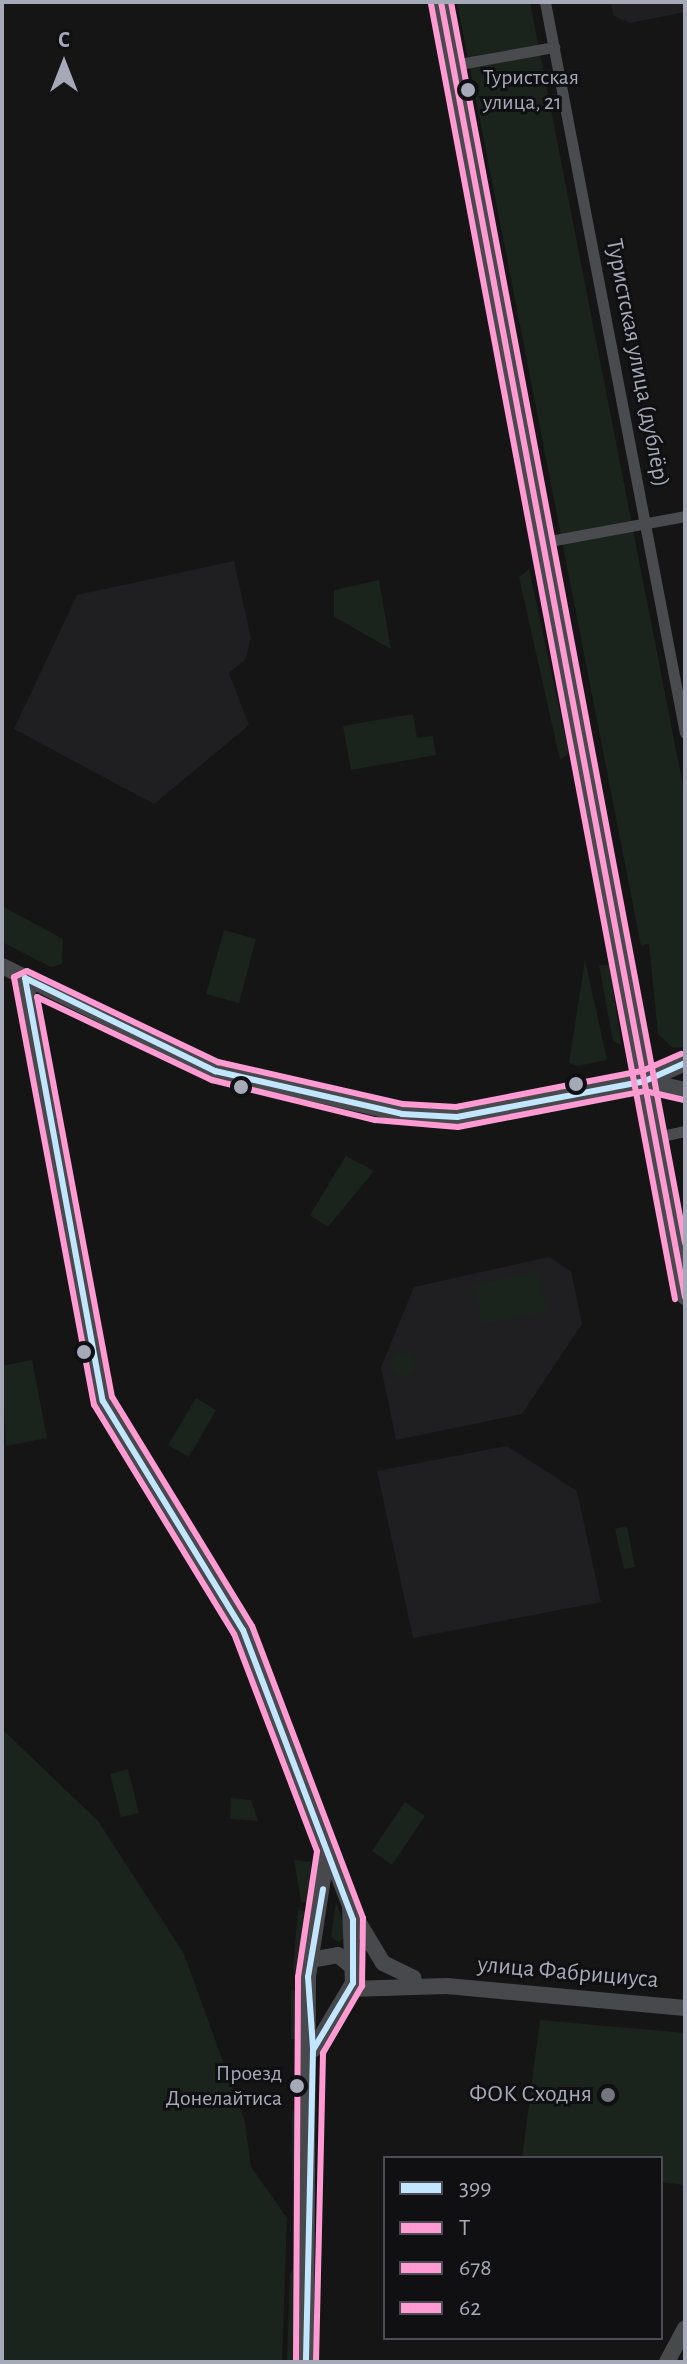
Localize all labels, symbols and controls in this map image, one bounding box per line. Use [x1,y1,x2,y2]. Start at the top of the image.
north arrow [24,24,104,104]
text: С [58,29,70,51]
place label: Туристская улица, 21 [483,64,579,116]
marker: Туристская улица, 21 [460,82,476,98]
street label: Туристская улица (дублёр) [599,236,675,490]
unlabelled marker [568,1076,584,1092]
unlabelled marker [233,1079,249,1095]
unlabelled marker [76,1344,92,1360]
street label: улица Фабрициуса [476,1951,660,1995]
place label: Проезд Донелайтиса [166,2060,282,2112]
marker: Проезд Донелайтиса [289,2078,305,2094]
place label: ФОК Сходня [469,2081,592,2109]
marker: ФОК Сходня [599,2086,617,2104]
legend [383,2156,663,2340]
text: 399 [459,2176,491,2200]
text: Т [459,2216,470,2240]
text: 678 [459,2256,492,2280]
text: 62 [459,2296,481,2320]

